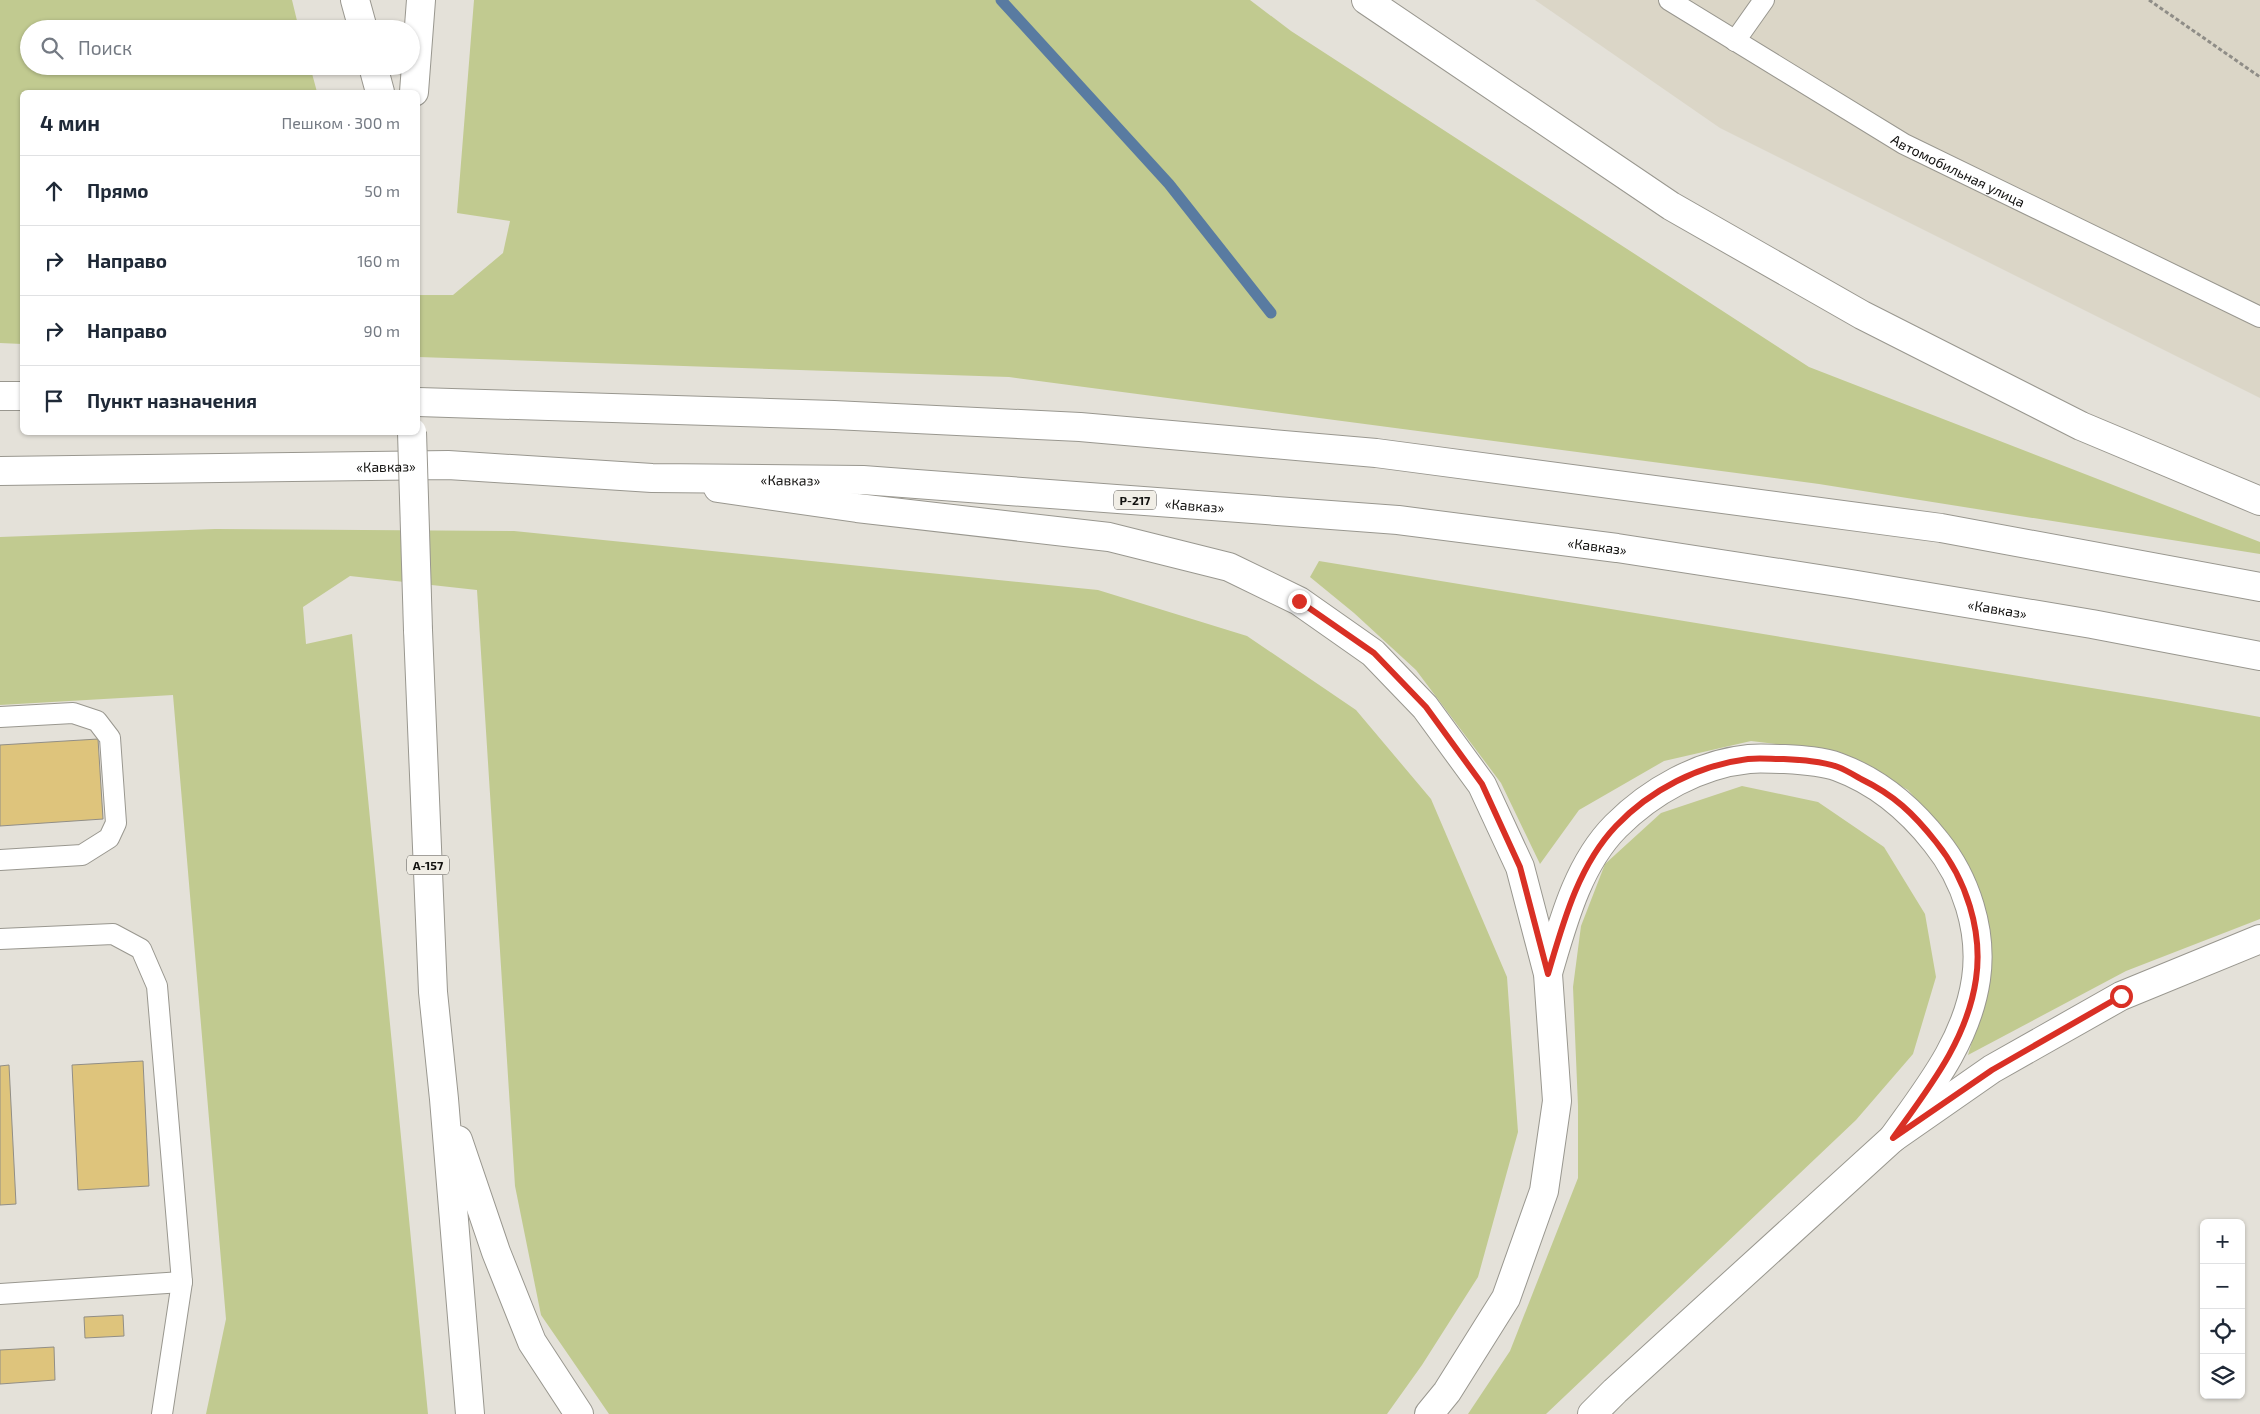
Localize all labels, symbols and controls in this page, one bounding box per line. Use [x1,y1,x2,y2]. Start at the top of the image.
search box [20,20,420,75]
icon: search [38,34,66,62]
text: Поиск [78,36,132,59]
text: 4 мин [40,110,100,135]
text: Пешком · 300 m [281,113,400,132]
street label: Автомобильная улица [1888,130,2028,210]
icon: ahead [40,177,68,205]
text: Прямо [87,179,149,202]
text: 50 m [364,181,400,200]
icon: right [40,247,68,275]
text: Направо [87,249,167,272]
text: 160 m [357,251,400,270]
icon: right [40,317,68,345]
text: Направо [87,319,167,342]
text: 90 m [364,321,400,340]
icon: arrive [40,387,68,415]
text: Пункт назначения [87,389,257,412]
street label: «Кавказ» [356,457,416,475]
street label: «Кавказ» [761,471,821,488]
road number: Р-217 [1114,490,1156,510]
street label: «Кавказ» [1164,494,1225,516]
street label: «Кавказ» [1567,533,1628,558]
route end [1288,590,1311,613]
street label: «Кавказ» [1967,595,2029,622]
road number: А-157 [407,856,449,874]
route start [2110,985,2133,1008]
map controls [2200,1219,2245,1399]
button: + [2200,1219,2245,1264]
button: − [2200,1264,2245,1309]
button: locate [2200,1309,2245,1354]
button: layers [2200,1354,2245,1399]

